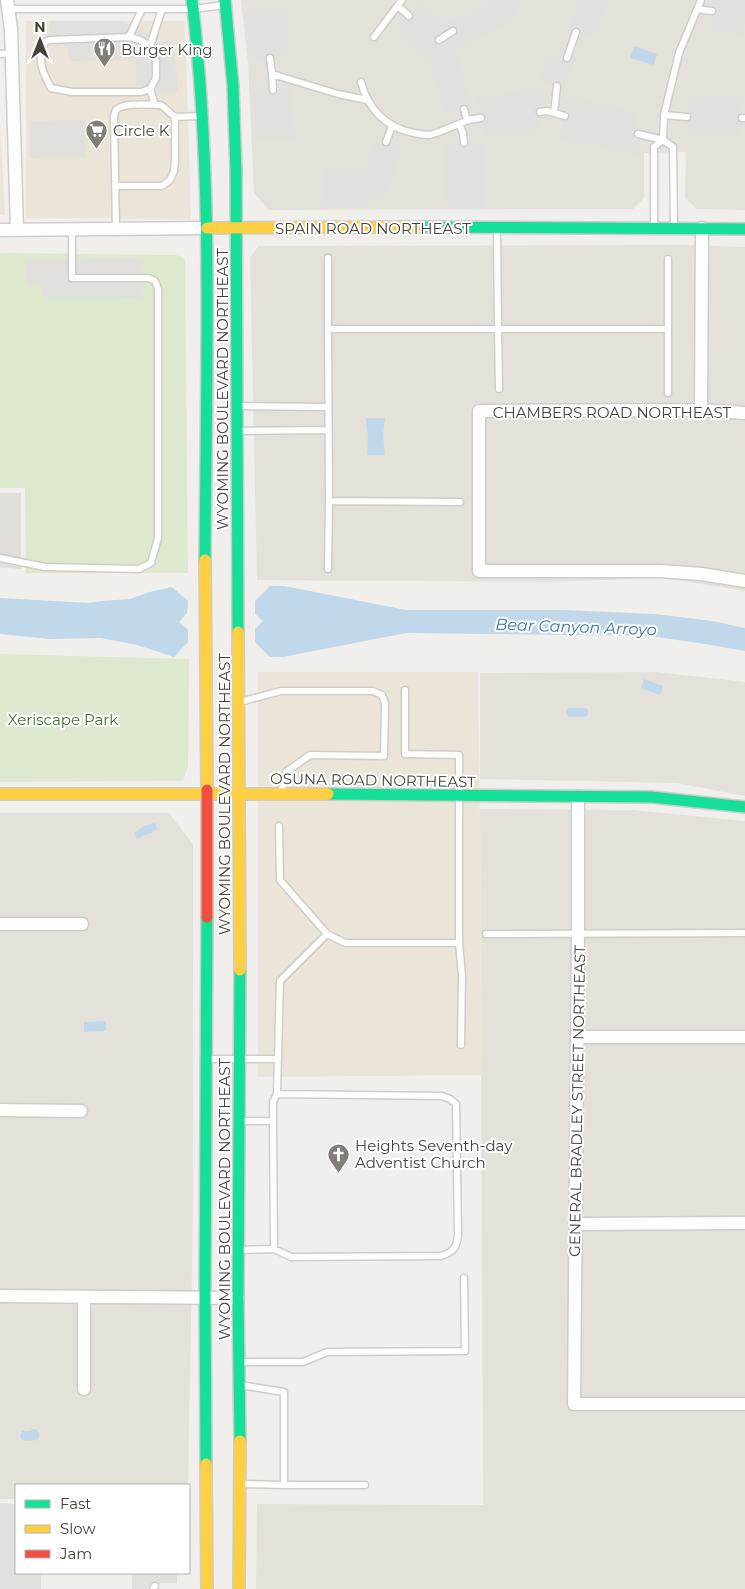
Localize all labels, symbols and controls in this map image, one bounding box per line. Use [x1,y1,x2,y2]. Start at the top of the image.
north arrow [15,15,65,65]
text: N [34,18,46,36]
restaurant icon: Burger King [93,37,117,68]
place label: Burger King [121,40,213,59]
supermarket icon: Circle K [85,118,109,149]
place label: Circle K [113,121,170,140]
street label: SPAIN ROAD NORTHEAST [275,219,471,238]
street label: WYOMING BOULEVARD NORTHEAST [213,248,232,530]
street label: CHAMBERS ROAD NORTHEAST [493,403,732,422]
water label: Bear Canyon Arroyo [495,615,657,639]
street label: WYOMING BOULEVARD NORTHEAST [215,653,234,935]
park label: Xeriscape Park [8,710,118,729]
street label: OSUNA ROAD NORTHEAST [270,769,476,791]
street label: GENERAL BRADLEY STREET NORTHEAST [565,945,589,1257]
street label: WYOMING BOULEVARD NORTHEAST [215,1058,234,1340]
place label: Heights Seventh-day Adventist Church [355,1136,513,1172]
church icon: Heights Seventh-day Adventist Church [327,1142,351,1173]
legend [15,1484,190,1574]
text: Fast [60,1494,91,1513]
text: Slow [60,1519,96,1538]
text: Jam [59,1544,92,1563]

